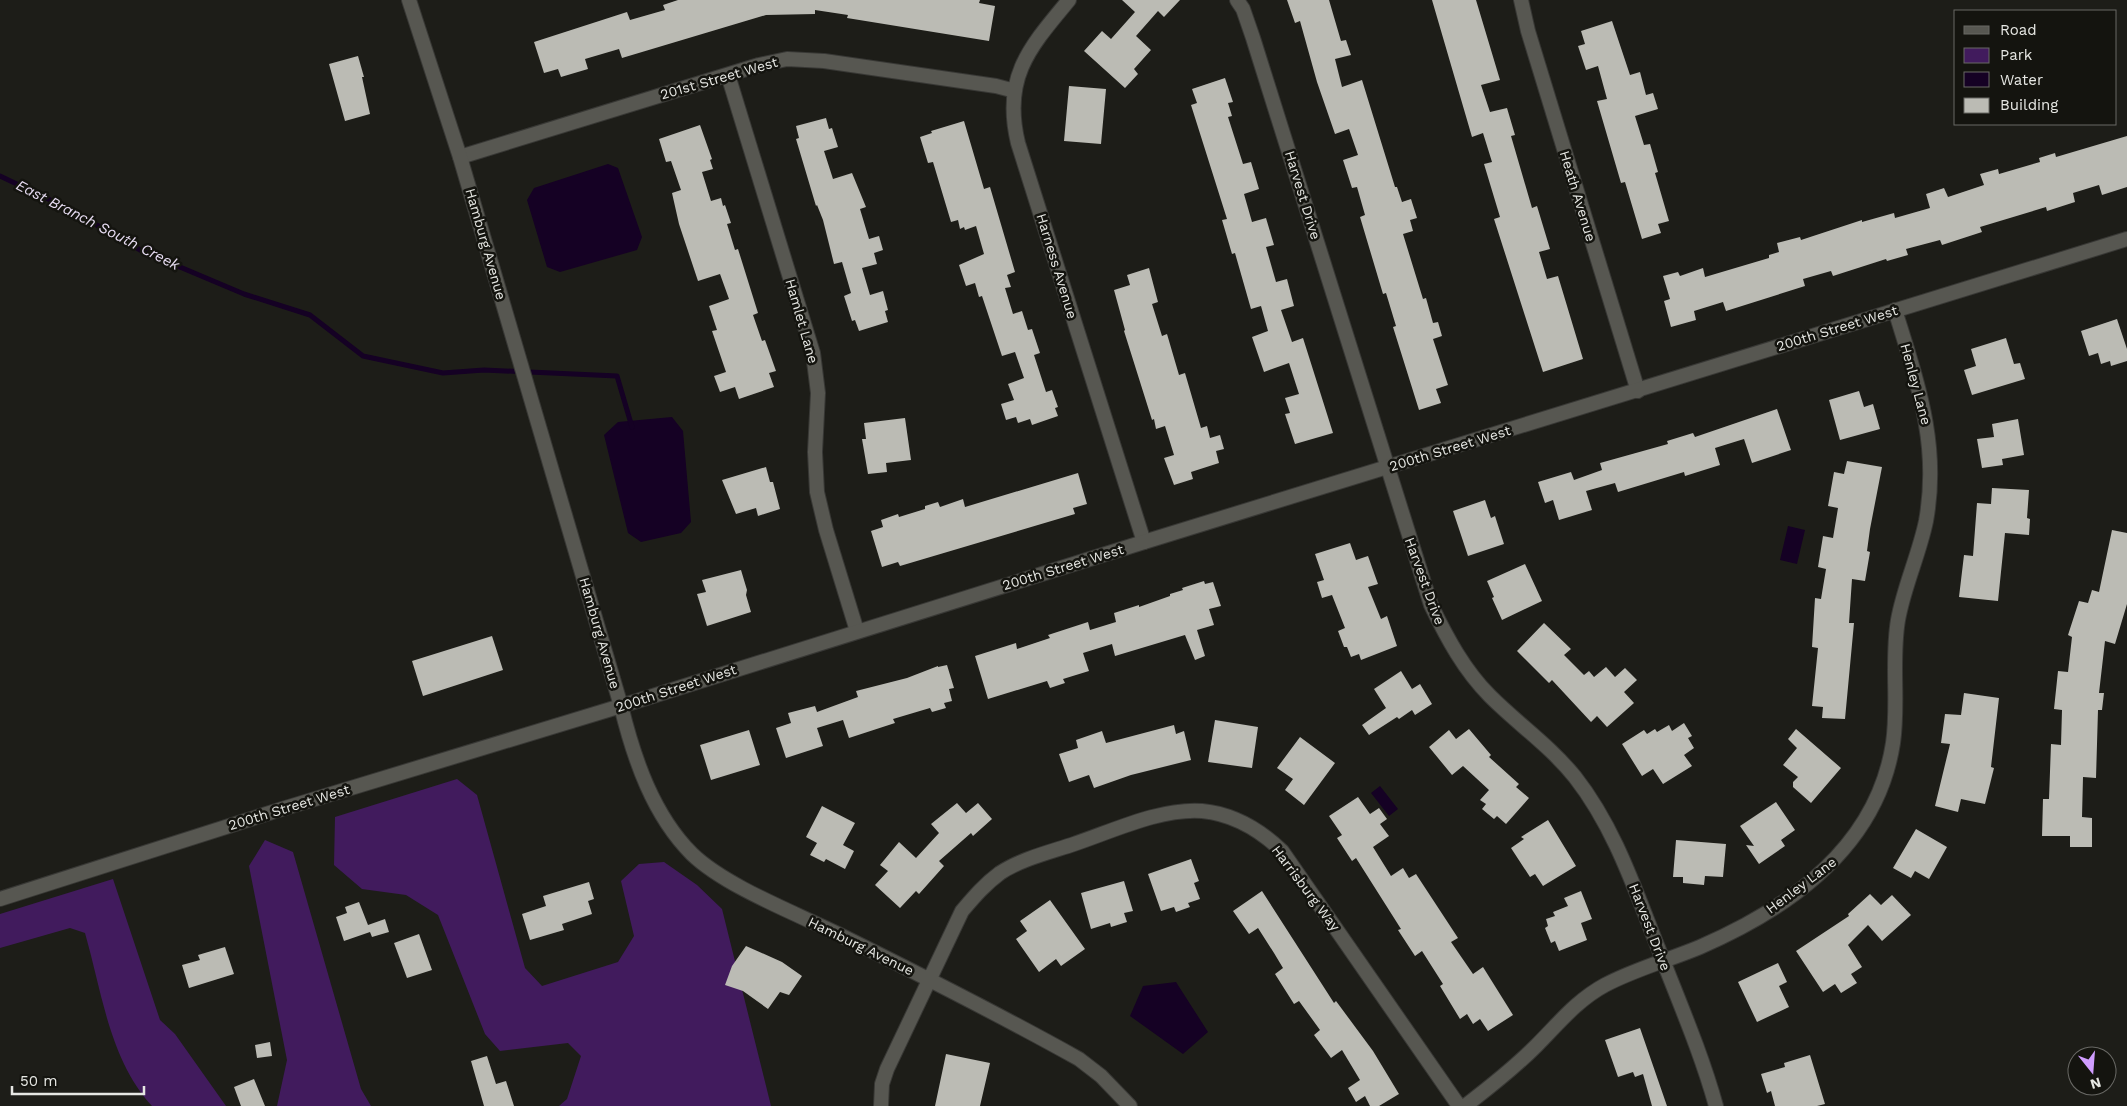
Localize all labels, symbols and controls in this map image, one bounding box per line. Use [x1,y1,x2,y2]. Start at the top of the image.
legend [1954,10,2117,125]
text: Road [2000,21,2037,39]
text: Park [2000,46,2033,64]
street label: 201st Street West [659,54,780,102]
text: Water [2000,71,2043,89]
text: Building [2000,96,2058,114]
street label: Harvest Drive [1282,149,1324,241]
street label: Heath Avenue [1557,149,1599,243]
water label: East Branch South Creek [13,176,183,274]
street label: Hamburg Avenue [462,186,510,302]
street label: Harness Avenue [1033,212,1081,320]
street label: Hamlet Lane [782,277,822,365]
street label: 200th Street West [1775,302,1900,354]
street label: Henley Lane [1897,342,1935,426]
street label: 200th Street West [1388,422,1513,474]
street label: Harvest Drive [1402,535,1448,627]
street label: 200th Street West [1001,541,1126,593]
street label: Hamburg Avenue [576,575,624,691]
street label: 200th Street West [614,661,738,715]
street label: 200th Street West [227,781,352,833]
street label: Harrisburg Way [1269,842,1344,935]
street label: Henley Lane [1763,853,1839,917]
street label: Harvest Drive [1626,881,1674,973]
street label: Hamburg Avenue [806,914,916,978]
north arrow [2067,1046,2117,1096]
scale bar [12,1064,145,1096]
text: 50 m [20,1072,57,1090]
text: N [2089,1074,2103,1093]

